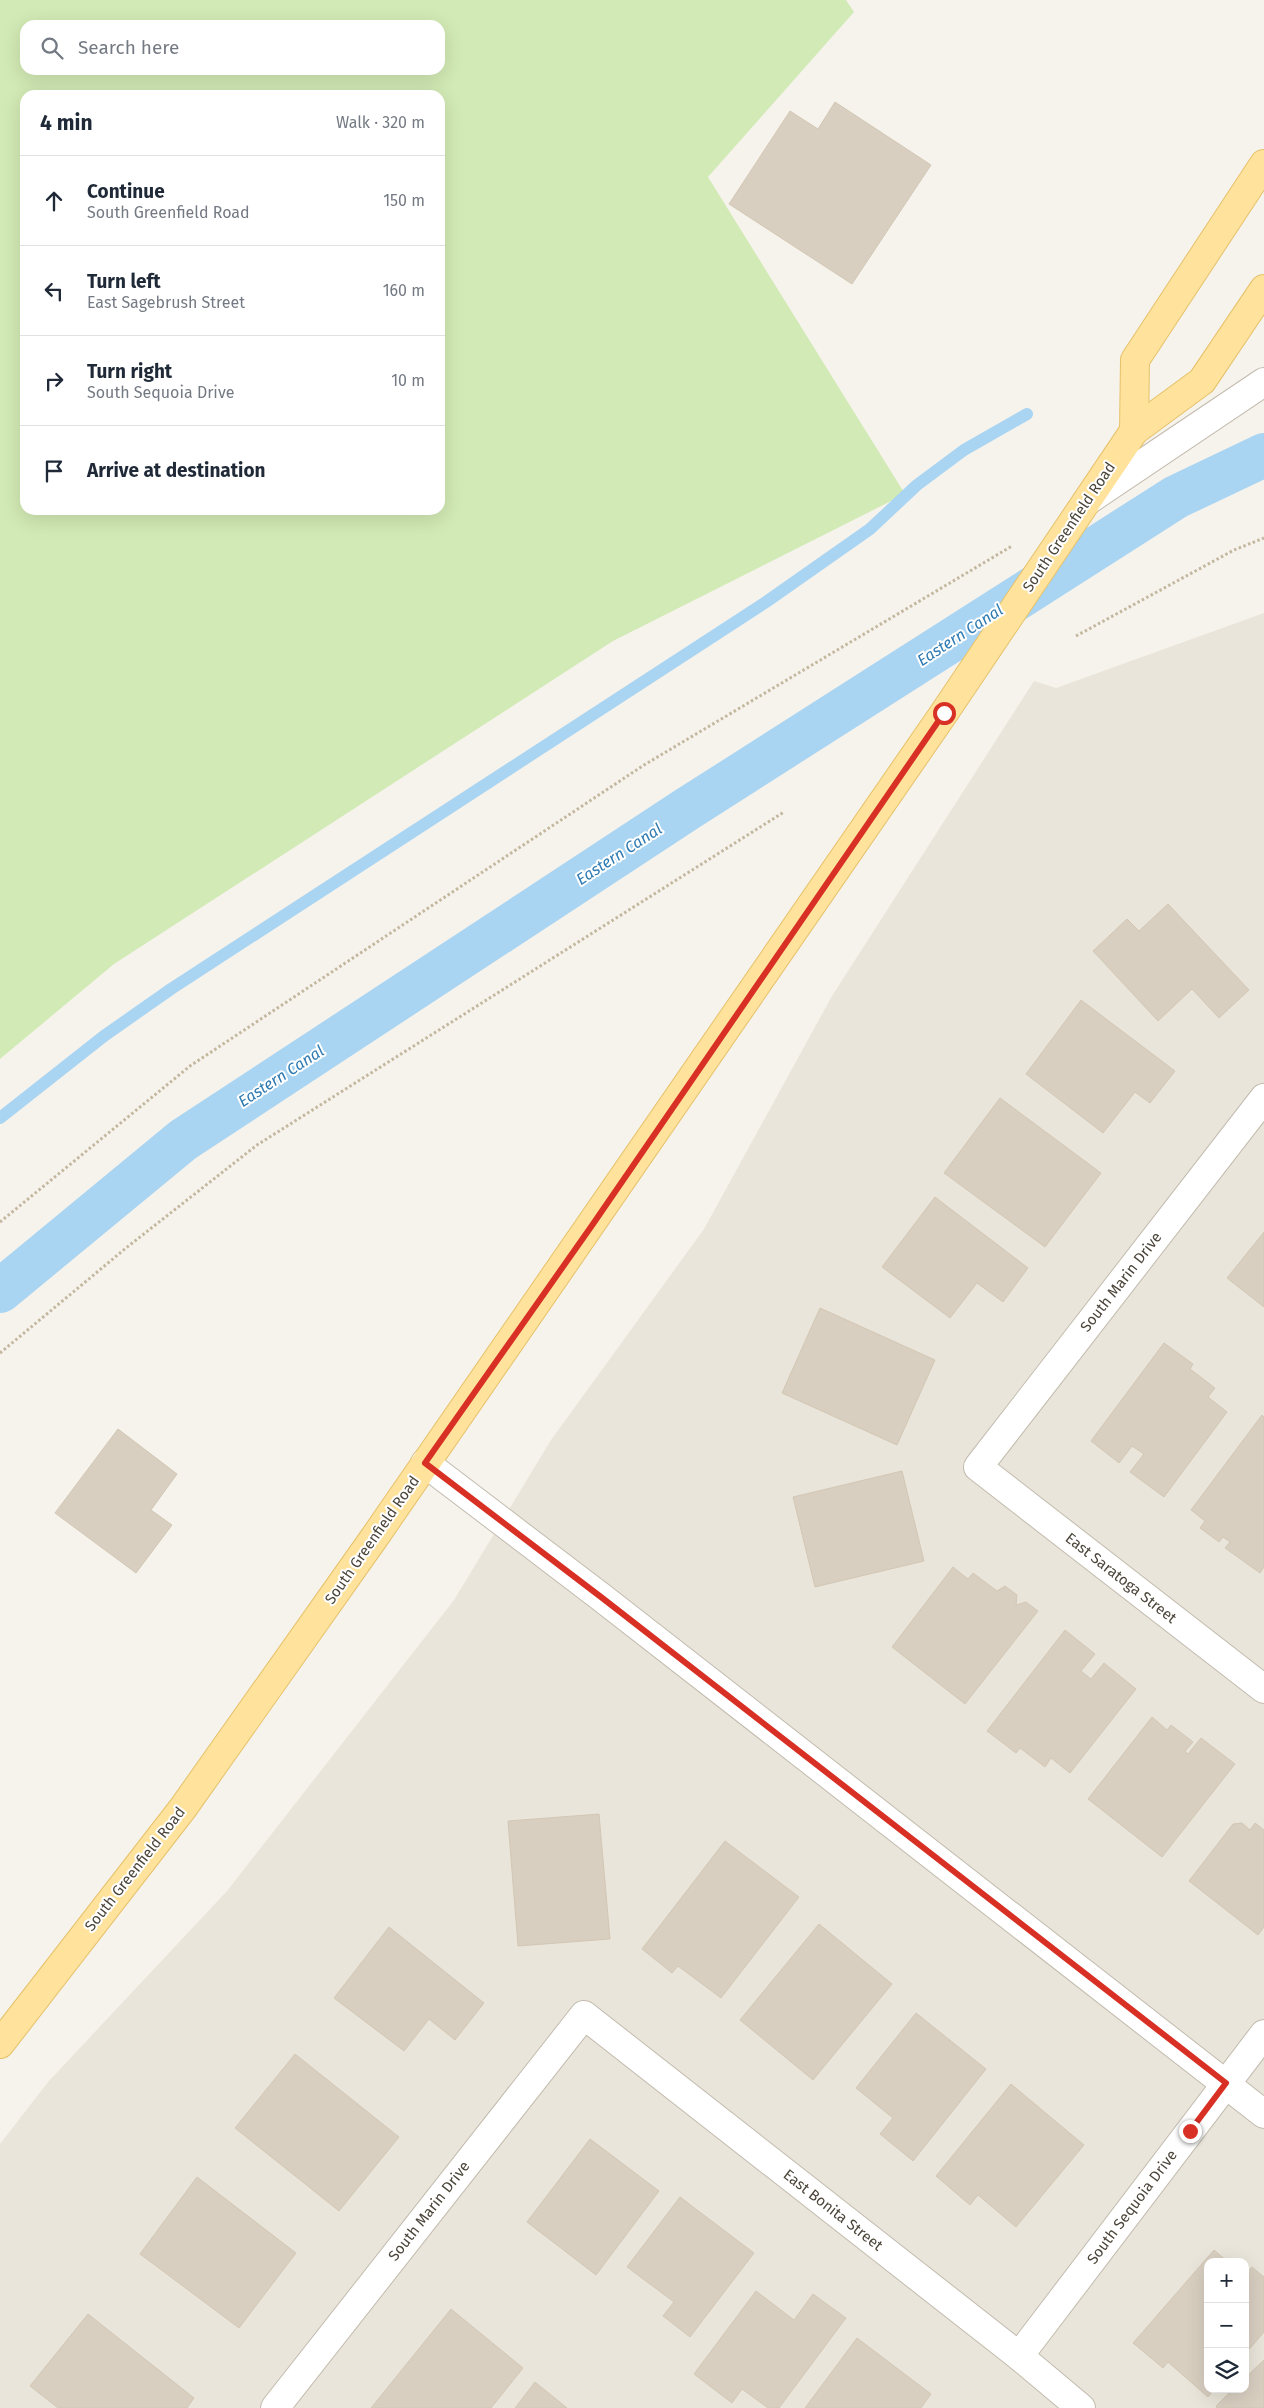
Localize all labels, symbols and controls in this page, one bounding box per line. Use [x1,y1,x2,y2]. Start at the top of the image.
search box [20,20,445,75]
icon: search [38,34,66,62]
text: Search here [78,36,179,59]
text: 4 min [40,110,93,136]
text: Walk · 320 m [336,113,425,132]
text: Continue [87,180,165,203]
icon: ahead [40,187,68,215]
text: 150 m [383,191,425,210]
text: South Greenfield Road [87,203,250,222]
text: Turn left [87,270,161,293]
icon: left [40,277,68,305]
text: 160 m [383,281,425,300]
text: East Sagebrush Street [87,293,245,312]
text: Turn right [87,360,172,383]
icon: right [40,367,68,395]
text: 10 m [391,371,425,390]
text: South Sequoia Drive [87,383,234,402]
icon: arrive [40,457,68,485]
text: Arrive at destination [87,459,266,482]
street label: South Greenfield Road [1019,459,1119,595]
water label: Eastern Canal [914,600,1006,670]
route start [933,702,956,725]
water label: Eastern Canal [573,819,665,889]
water label: Eastern Canal [235,1041,327,1111]
street label: South Marin Drive [1076,1229,1166,1335]
street label: South Greenfield Road [321,1472,423,1608]
street label: East Saratoga Street [1062,1529,1181,1627]
street label: South Greenfield Road [81,1803,189,1935]
route end [1179,2120,1202,2143]
street label: South Sequoia Drive [1083,2146,1181,2268]
street label: South Marin Drive [384,2158,474,2264]
street label: East Bonita Street [780,2166,887,2255]
map controls [1204,2258,1249,2393]
button: + [1204,2258,1249,2303]
button: − [1204,2303,1249,2348]
button: layers [1204,2348,1249,2393]

